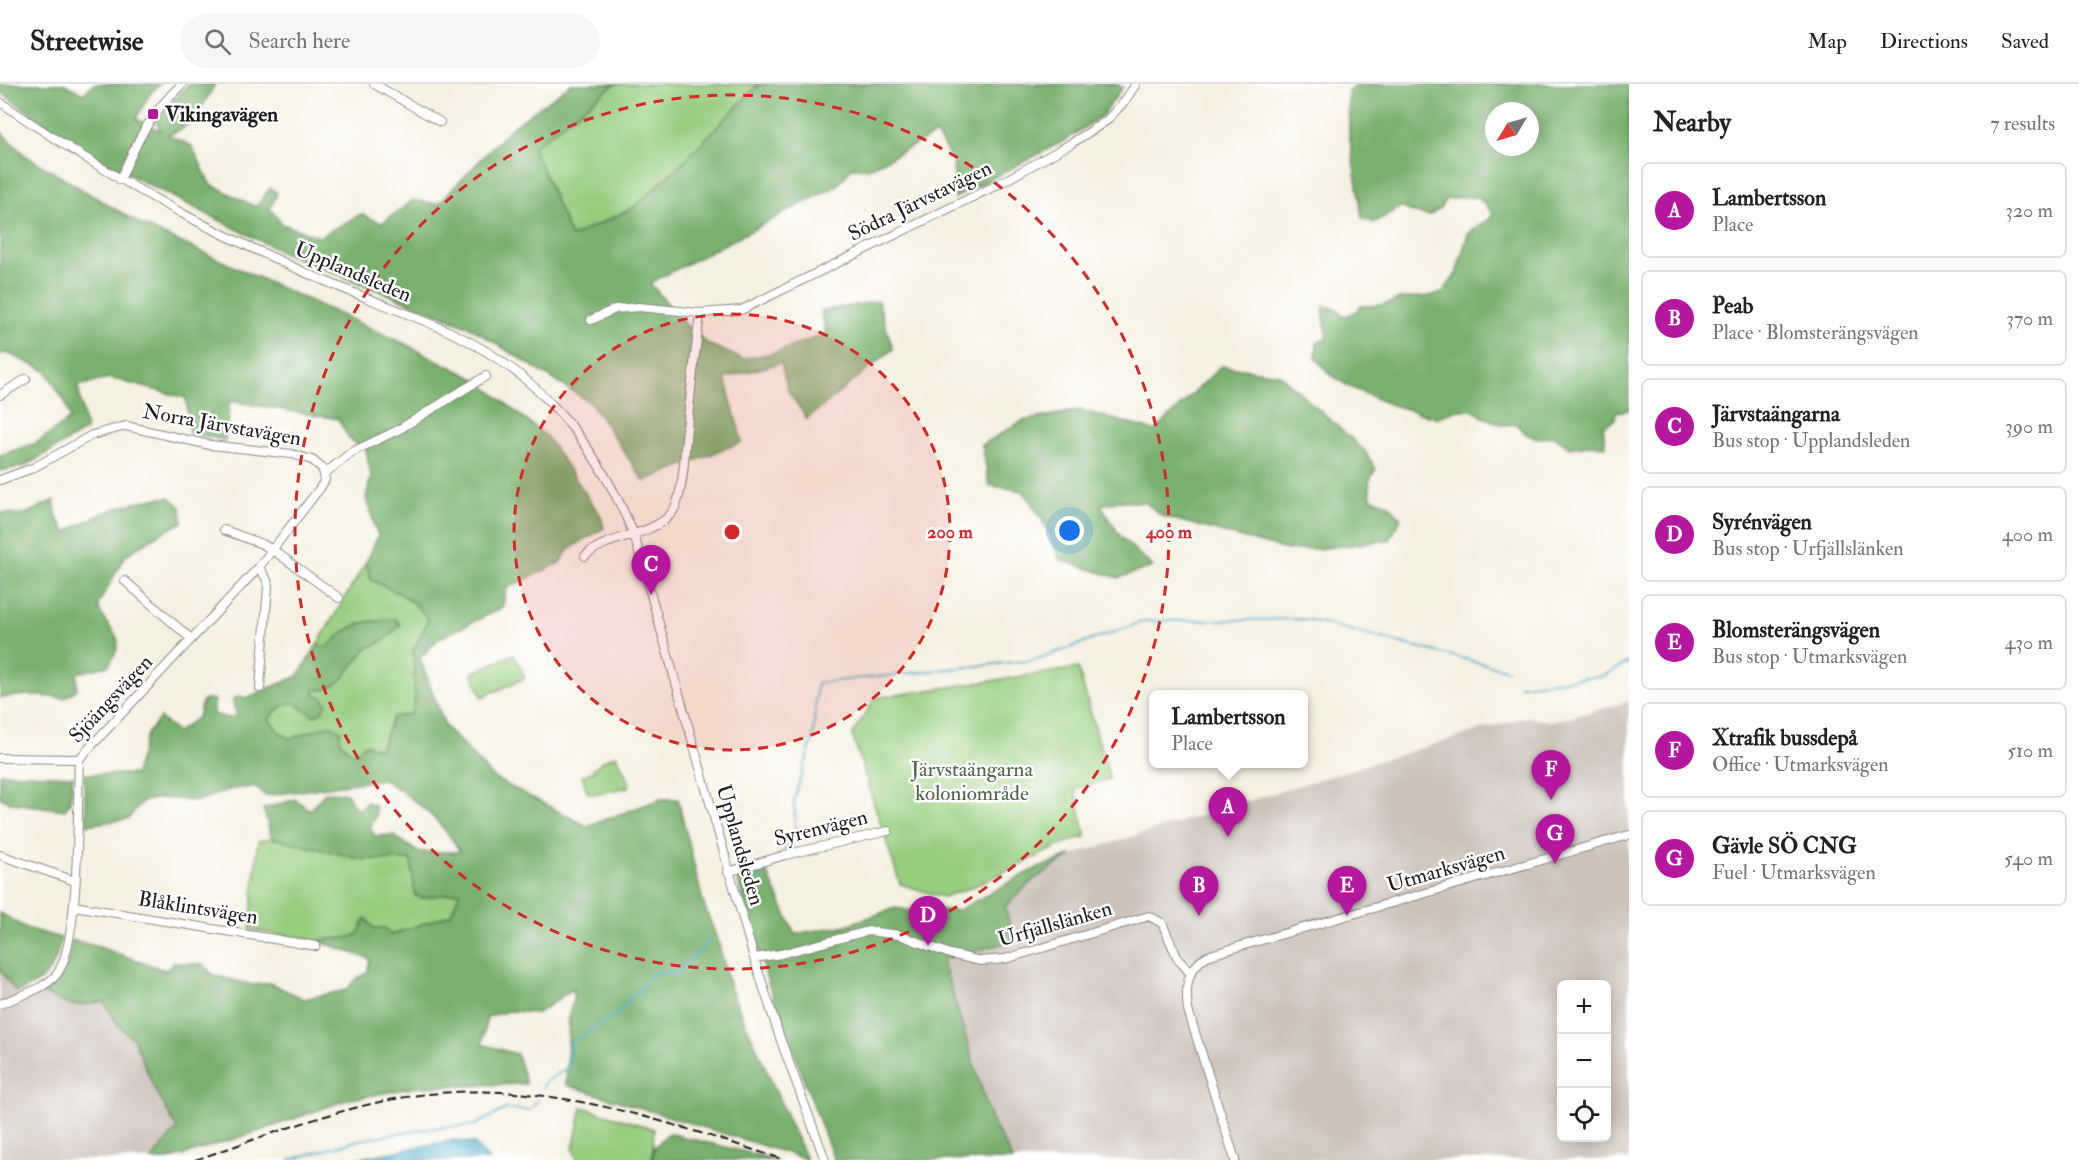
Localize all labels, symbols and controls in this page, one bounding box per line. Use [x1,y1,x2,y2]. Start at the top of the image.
search box [180,14,600,68]
text: Streetwise [30,24,144,59]
icon: search [201,25,234,58]
text: Search here [249,27,350,55]
text: Map [1807,28,1847,55]
text: Directions [1880,28,1968,55]
text: Saved [2001,28,2049,55]
place label: Vikingavägen [164,101,278,128]
north arrow [1485,102,1539,156]
marker: Vikingavägen [146,107,160,121]
text: Nearby [1653,107,1731,139]
text: 7 results [1990,111,2055,136]
street label: Södra Järvstavägen [844,154,996,247]
text: Lambertsson [1712,184,1826,212]
text: A [1668,198,1681,223]
text: 320 m [2005,198,2053,223]
text: Place [1712,212,1753,237]
street label: Upplandsleden [290,235,416,309]
text: Peab [1712,292,1753,320]
text: B [1668,306,1681,331]
text: 370 m [2006,306,2053,331]
text: Place · Blomsterängsvägen [1712,320,1919,345]
street label: Norra Järvstavägen [141,398,304,452]
text: Järvstaängarna [1712,400,1840,428]
text: C [1667,414,1682,439]
text: 390 m [2005,414,2053,439]
text: Bus stop · Upplandsleden [1712,428,1910,453]
text: Syrénvägen [1712,508,1812,536]
your location [1055,516,1084,545]
text: 200 m [927,521,974,544]
text: 400 m [1145,521,1193,544]
centre of rings [722,522,742,542]
text: D [1666,522,1683,547]
text: 400 m [2002,522,2053,547]
text: Bus stop · Urfjällslänken [1712,536,1904,561]
pin: C [632,546,670,595]
text: Blomsterängsvägen [1712,616,1880,644]
text: E [1667,630,1682,655]
text: 430 m [2005,630,2053,655]
text: Bus stop · Utmarksvägen [1712,644,1907,669]
street label: Sjöängsvägen [63,649,159,749]
popup [1149,690,1308,768]
text: Lambertsson [1171,703,1286,731]
text: Xtrafik bussdepå [1712,724,1858,752]
text: Place [1171,731,1213,756]
text: F [1668,738,1681,763]
text: 510 m [2007,738,2053,763]
pin: F [1532,750,1570,800]
text: Office · Utmarksvägen [1712,752,1889,777]
park label: Järvstaängarna koloniområde [910,756,1033,807]
street label: Upplandsleden [710,781,770,909]
pin: A [1208,788,1248,837]
street label: Syrenvägen [771,803,871,853]
pin: G [1536,814,1574,864]
text: Gävle SÖ CNG [1712,832,1857,860]
street label: Utmarksvägen [1384,839,1508,899]
text: G [1666,846,1683,871]
text: 540 m [2004,846,2053,871]
text: Fuel · Utmarksvägen [1712,860,1876,885]
pin: B [1180,866,1218,916]
pin: E [1328,866,1366,916]
street label: Blåklintsvägen [136,885,260,931]
street label: Urfjällslänken [995,895,1115,953]
pin: D [908,896,948,946]
map controls [1557,980,1611,1142]
button: + [1557,980,1611,1034]
button: − [1557,1034,1611,1088]
button: locate [1557,1088,1611,1142]

